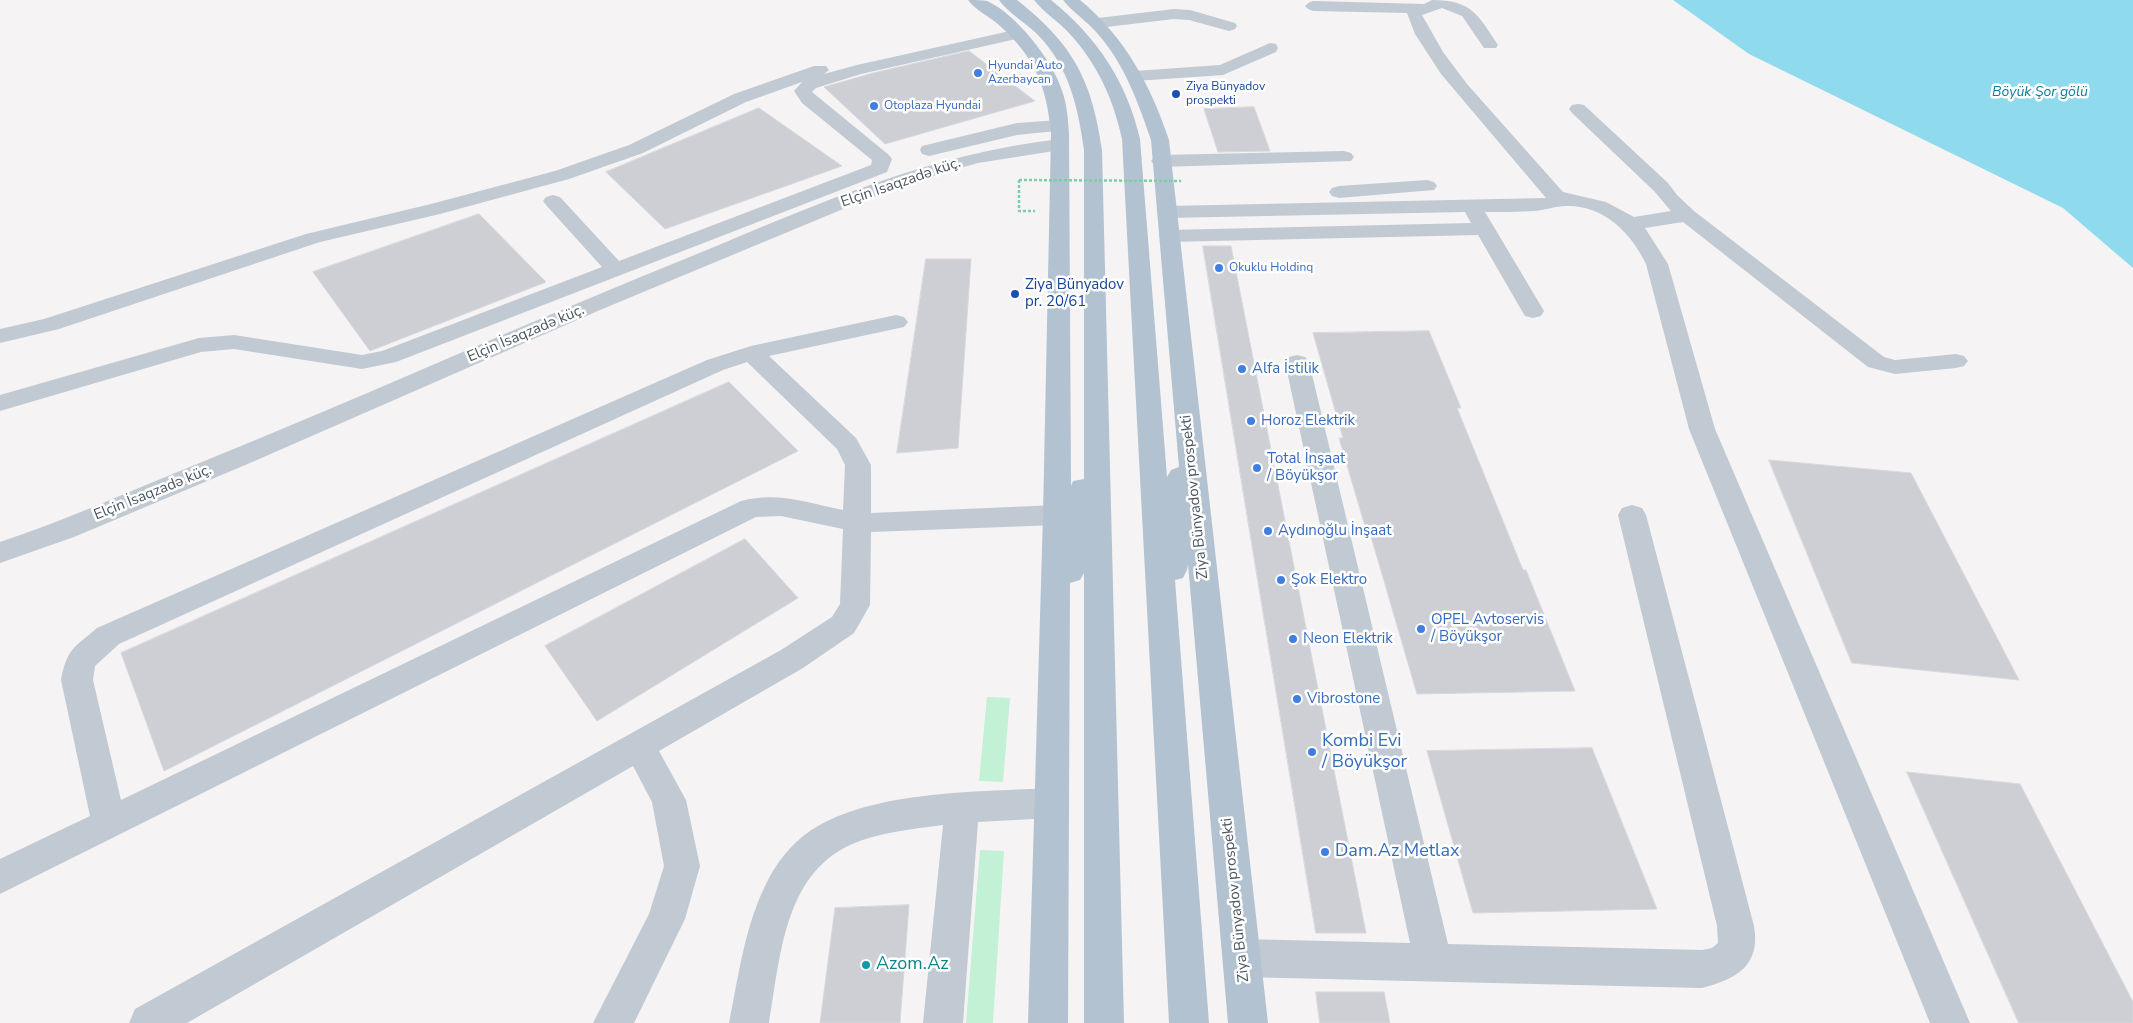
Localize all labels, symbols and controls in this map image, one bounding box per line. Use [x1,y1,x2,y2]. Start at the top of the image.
place label: Hyundai Auto Azerbaycan [988,59,1062,87]
marker: Hyundai Auto Azerbaycan [972,67,984,79]
place label: Ziya Bünyadov prospekti [1186,80,1265,108]
water label: Böyük Şor gölü [1992,85,2088,101]
marker: Ziya Bünyadov prospekti [1170,88,1182,100]
place label: Otoplaza Hyundai [884,99,981,113]
marker: Otoplaza Hyundai [868,100,880,112]
street label: Elçin İsaqzadə küç. [839,154,963,212]
place label: Okuklu Holdinq [1229,261,1313,275]
marker: Okuklu Holdinq [1213,262,1225,274]
place label: Ziya Bünyadov pr. 20/61 [1025,276,1124,311]
marker: Ziya Bünyadov pr. 20/61 [1009,288,1021,300]
street label: Elçin İsaqzadə küç. [465,301,587,367]
place label: Alfa İstilik [1252,360,1319,378]
marker: Alfa İstilik [1236,363,1248,375]
place label: Horoz Elektrik [1261,412,1355,430]
street label: Ziya Bünyadov prospekti [1177,414,1213,580]
marker: Horoz Elektrik [1245,415,1257,427]
place label: Total İnşaat / Böyükşor [1267,450,1345,485]
street label: Elçin İsaqzadə küç. [91,461,215,525]
marker: Total İnşaat / Böyükşor [1251,462,1263,474]
place label: Aydınoğlu İnşaat [1278,522,1391,540]
marker: Aydınoğlu İnşaat [1262,525,1274,537]
place label: Şok Elektro [1291,571,1367,589]
marker: Şok Elektro [1275,574,1287,586]
place label: OPEL Avtoservis / Böyükşor [1431,611,1544,646]
marker: OPEL Avtoservis / Böyükşor [1415,623,1427,635]
place label: Neon Elektrik [1303,630,1393,648]
marker: Neon Elektrik [1287,633,1299,645]
place label: Vibrostone [1307,690,1380,708]
marker: Vibrostone [1291,693,1303,705]
place label: Kombi Evi / Böyükşor [1322,731,1407,774]
marker: Kombi Evi / Böyükşor [1306,746,1318,758]
street label: Ziya Bünyadov prospekti [1218,817,1254,983]
place label: Dam.Az Metlax [1335,841,1459,863]
marker: Dam.Az Metlax [1319,846,1331,858]
place label: Azom.Az [876,954,949,976]
marker: Azom.Az [860,959,872,971]

